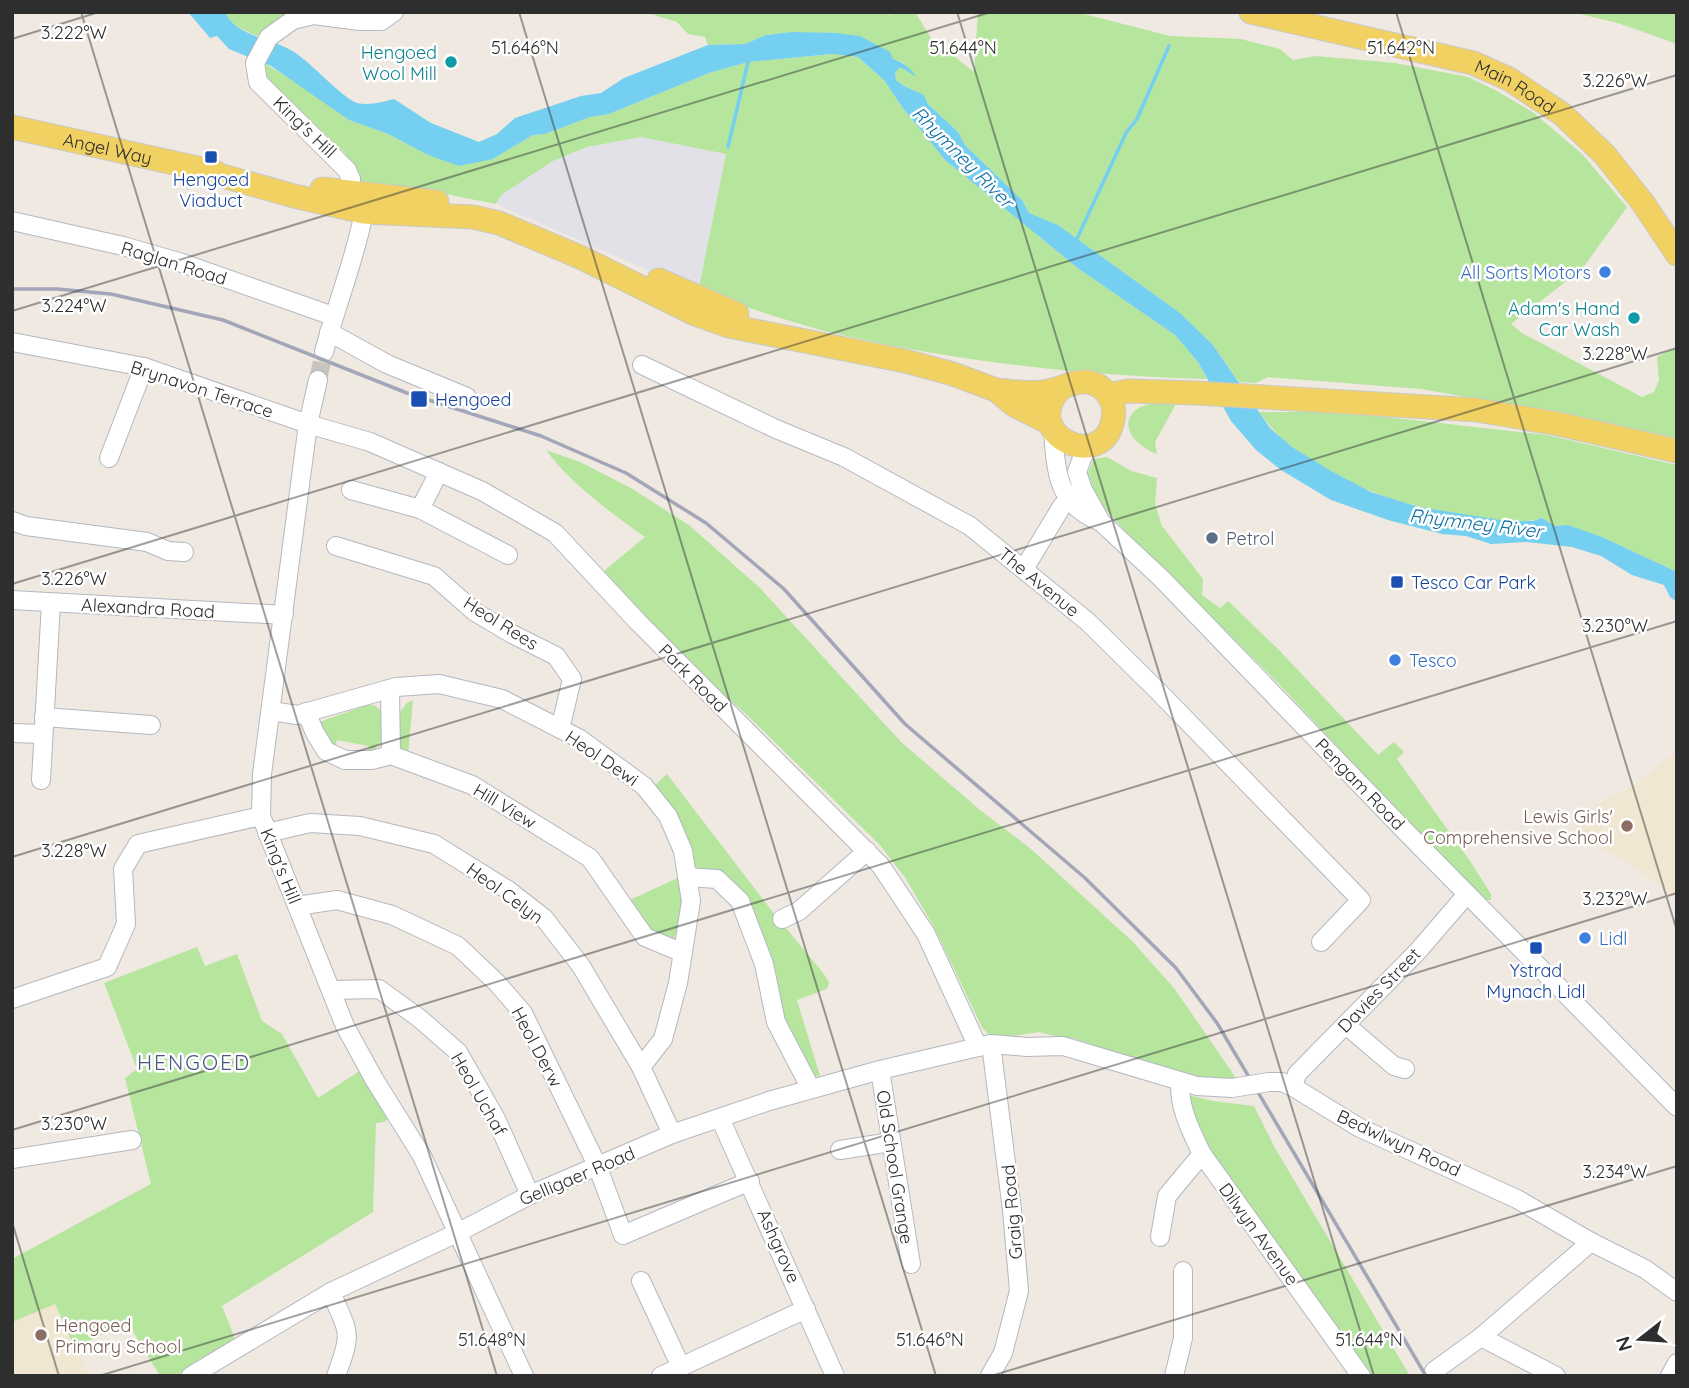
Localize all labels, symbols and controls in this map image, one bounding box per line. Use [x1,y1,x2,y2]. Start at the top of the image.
text: 3.222°W [41,21,107,44]
text: 51.646°N [491,36,559,59]
text: 51.644°N [929,36,997,59]
text: 51.642°N [1367,36,1435,59]
place label: Hengoed Wool Mill [361,41,437,85]
marker: Hengoed Wool Mill [443,54,459,70]
street label: Main Road [1471,54,1560,118]
text: 3.226°W [1582,69,1648,92]
street label: King's Hill [268,91,342,163]
water label: Rhymney River [907,101,1021,215]
street label: Angel Way [61,127,154,169]
marker: Hengoed Viaduct [203,149,219,165]
place label: Hengoed Viaduct [173,168,249,212]
street label: Raglan Road [118,236,230,290]
place label: All Sorts Motors [1460,261,1591,284]
marker: All Sorts Motors [1597,264,1613,280]
text: 3.224°W [41,294,107,317]
place label: Adam's Hand Car Wash [1508,297,1620,341]
marker: Adam's Hand Car Wash [1626,310,1642,326]
text: 3.228°W [1582,342,1648,365]
street label: Brynavon Terrace [128,355,276,423]
place label: Hengoed [435,388,511,411]
marker: Hengoed [409,389,429,409]
water label: Rhymney River [1408,503,1547,543]
place label: Petrol [1226,527,1274,550]
marker: Petrol [1204,530,1220,546]
street label: The Avenue [994,542,1084,622]
text: 3.226°W [41,567,107,590]
place label: Tesco Car Park [1411,571,1536,594]
marker: Tesco Car Park [1389,574,1405,590]
street label: Heol Rees [459,591,543,655]
street label: Alexandra Road [81,593,215,623]
text: 3.230°W [1582,614,1648,637]
street label: Park Road [654,639,732,717]
place label: Tesco [1409,649,1457,672]
marker: Tesco [1387,652,1403,668]
street label: Heol Dewi [561,725,643,791]
street label: Pengam Road [1310,733,1410,835]
street label: Hill View [469,778,541,834]
place label: Lewis Girls' Comprehensive School [1423,805,1613,849]
marker: Lewis Girls' Comprehensive School [1619,818,1635,834]
street label: King's Hill [255,825,307,907]
text: 3.228°W [41,839,107,862]
street label: Heol Celyn [462,857,548,929]
text: 3.232°W [1582,887,1648,910]
place label: Lidl [1599,927,1627,950]
marker: Lidl [1577,930,1593,946]
marker: Ystrad Mynach Lidl [1528,940,1544,956]
street label: Davies Street [1333,943,1425,1037]
place label: Ystrad Mynach Lidl [1486,959,1586,1003]
street label: Heol Derw [506,1003,568,1091]
street label: Heol Uchaf [446,1048,512,1140]
district label: HENGOED [137,1049,251,1075]
street label: Old School Grange [871,1088,919,1246]
street label: Bedwlwyn Road [1333,1104,1465,1182]
text: 3.230°W [41,1112,107,1135]
street label: Gelligaer Road [516,1141,638,1211]
text: 3.234°W [1583,1160,1647,1183]
street label: Graig Road [996,1164,1028,1260]
street label: Dilwyn Avenue [1214,1178,1304,1290]
street label: Ashgrove [753,1205,805,1287]
north arrow [1605,1304,1675,1374]
place label: Hengoed Primary School [55,1314,181,1358]
marker: Hengoed Primary School [33,1327,49,1343]
text: 51.648°N [458,1328,526,1351]
text: 51.646°N [896,1328,964,1351]
text: 51.644°N [1335,1328,1403,1351]
text: N [1610,1334,1637,1354]

